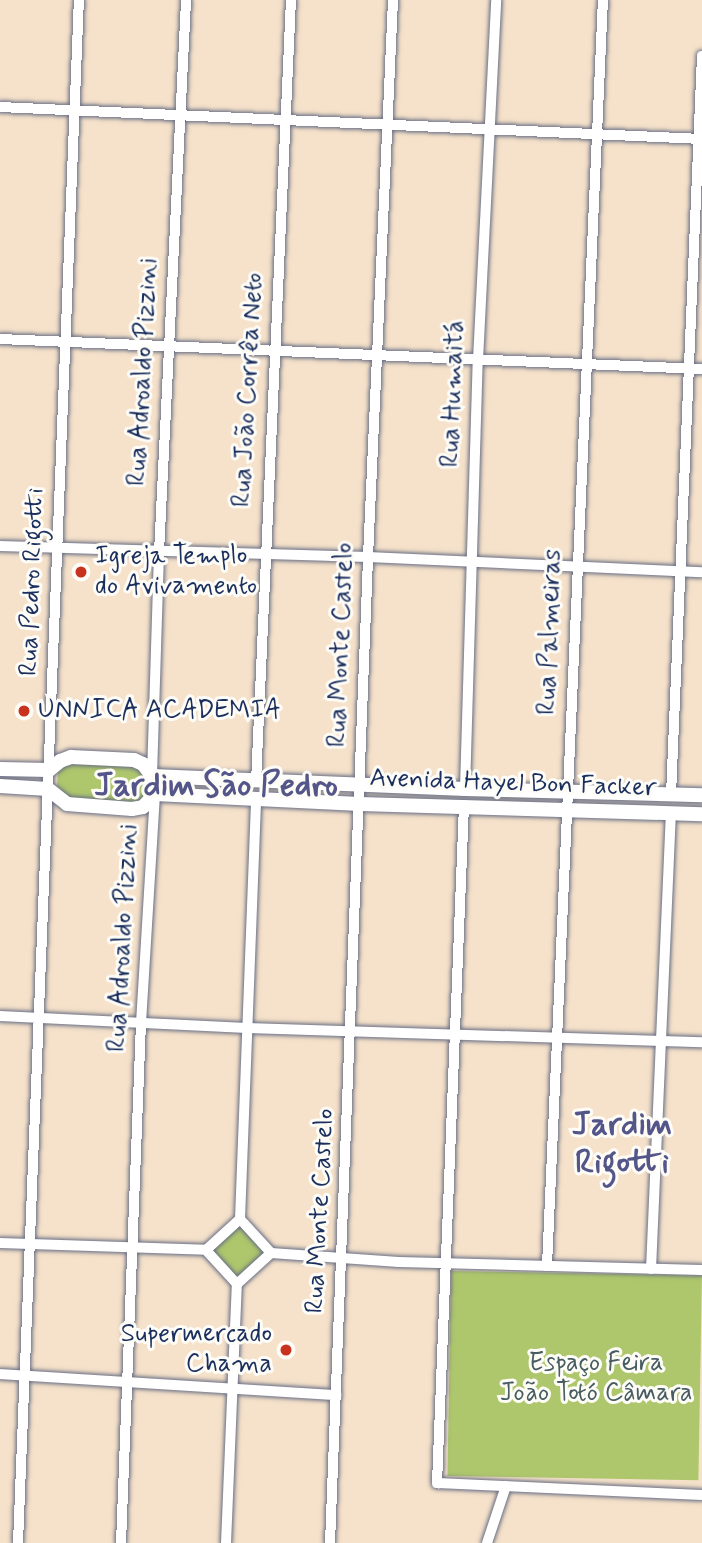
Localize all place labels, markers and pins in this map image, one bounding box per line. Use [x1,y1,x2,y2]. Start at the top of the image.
place label: Igreja Templo do Avivamento [95,541,260,602]
marker: Igreja Templo do Avivamento [73,564,89,580]
place label: UNNICA ACADEMIA [38,695,281,727]
marker: UNNICA ACADEMIA [16,703,32,719]
place label: Supermercado Chama [121,1319,272,1380]
marker: Supermercado Chama [278,1342,294,1358]

